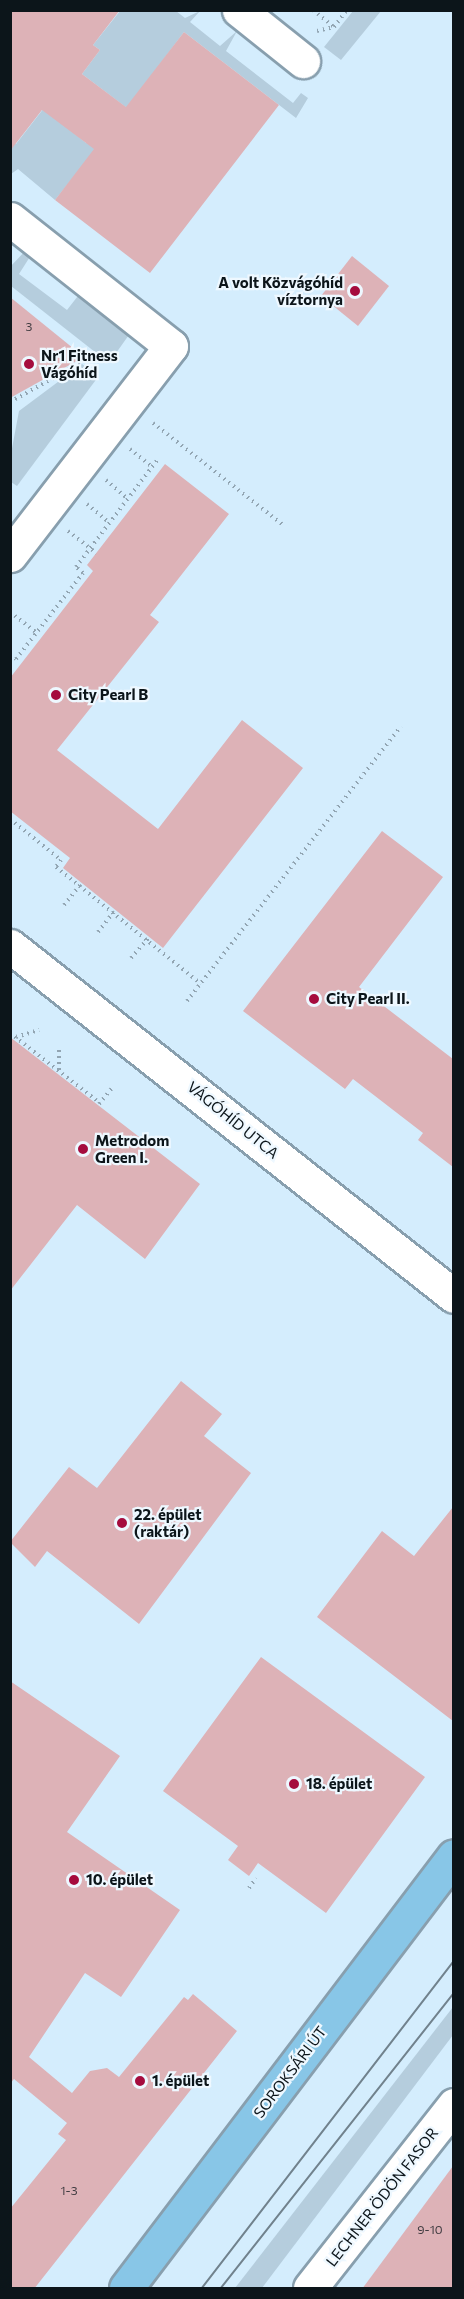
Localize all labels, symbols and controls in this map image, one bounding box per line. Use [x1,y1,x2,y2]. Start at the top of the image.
place label: A volt Közvágóhíd víztornya [218,273,343,308]
marker: A volt Közvágóhíd víztornya [348,284,362,298]
house number: 3 [26,320,32,334]
place label: Nr1 Fitness Vágóhíd [41,346,118,381]
marker: Nr1 Fitness Vágóhíd [22,357,36,371]
place label: City Pearl B [68,686,148,704]
marker: City Pearl B [49,688,63,702]
place label: City Pearl II. [326,990,410,1008]
marker: City Pearl II. [307,992,321,1006]
street label: VÁGÓHÍD UTCA [184,1078,282,1162]
place label: Metrodom Green I. [95,1131,169,1166]
marker: Metrodom Green I. [76,1142,90,1156]
place label: 22. épület (raktár) [134,1505,202,1540]
marker: 22. épület (raktár) [115,1516,129,1530]
place label: 18. épület [306,1775,372,1793]
marker: 18. épület [287,1777,301,1791]
place label: 10. épület [86,1871,153,1889]
marker: 10. épület [67,1873,81,1887]
street label: SOROKSÁRI ÚT [250,2023,330,2121]
place label: 1. épület [152,2072,209,2090]
marker: 1. épület [133,2074,147,2088]
street label: LECHNER ÖDÖN FASOR [322,2124,442,2270]
house number: 1-3 [60,2184,78,2198]
house number: 9-10 [417,2223,443,2237]

